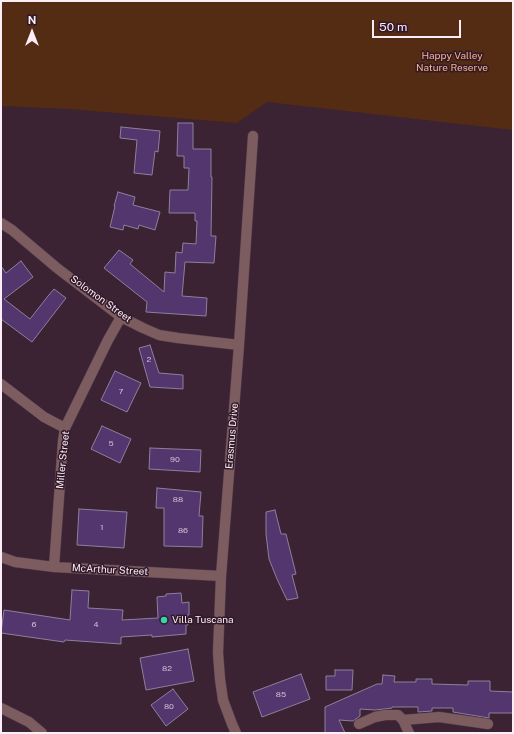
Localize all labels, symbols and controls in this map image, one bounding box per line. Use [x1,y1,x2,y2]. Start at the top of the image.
north arrow [12,12,52,52]
scale bar [374,12,463,38]
text: N [28,14,36,26]
text: 50 m [379,20,407,34]
park label: Happy Valley Nature Reserve [416,50,488,74]
street label: Solomon Street [68,273,134,325]
house number: 2 [147,355,151,365]
house number: 7 [119,387,123,397]
street label: Erasmus Drive [223,402,241,470]
street label: Miller Street [54,430,72,490]
house number: 5 [108,439,114,449]
house number: 90 [170,455,180,465]
house number: 88 [173,495,183,505]
house number: 1 [100,523,104,533]
house number: 86 [178,526,188,536]
street label: McArthur Street [72,562,148,578]
place label: Villa Tuscana [172,614,234,626]
marker: Villa Tuscana [159,615,169,625]
house number: 6 [32,620,36,630]
house number: 4 [93,620,99,630]
house number: 82 [162,664,172,674]
house number: 85 [276,690,286,700]
house number: 80 [164,702,174,712]

